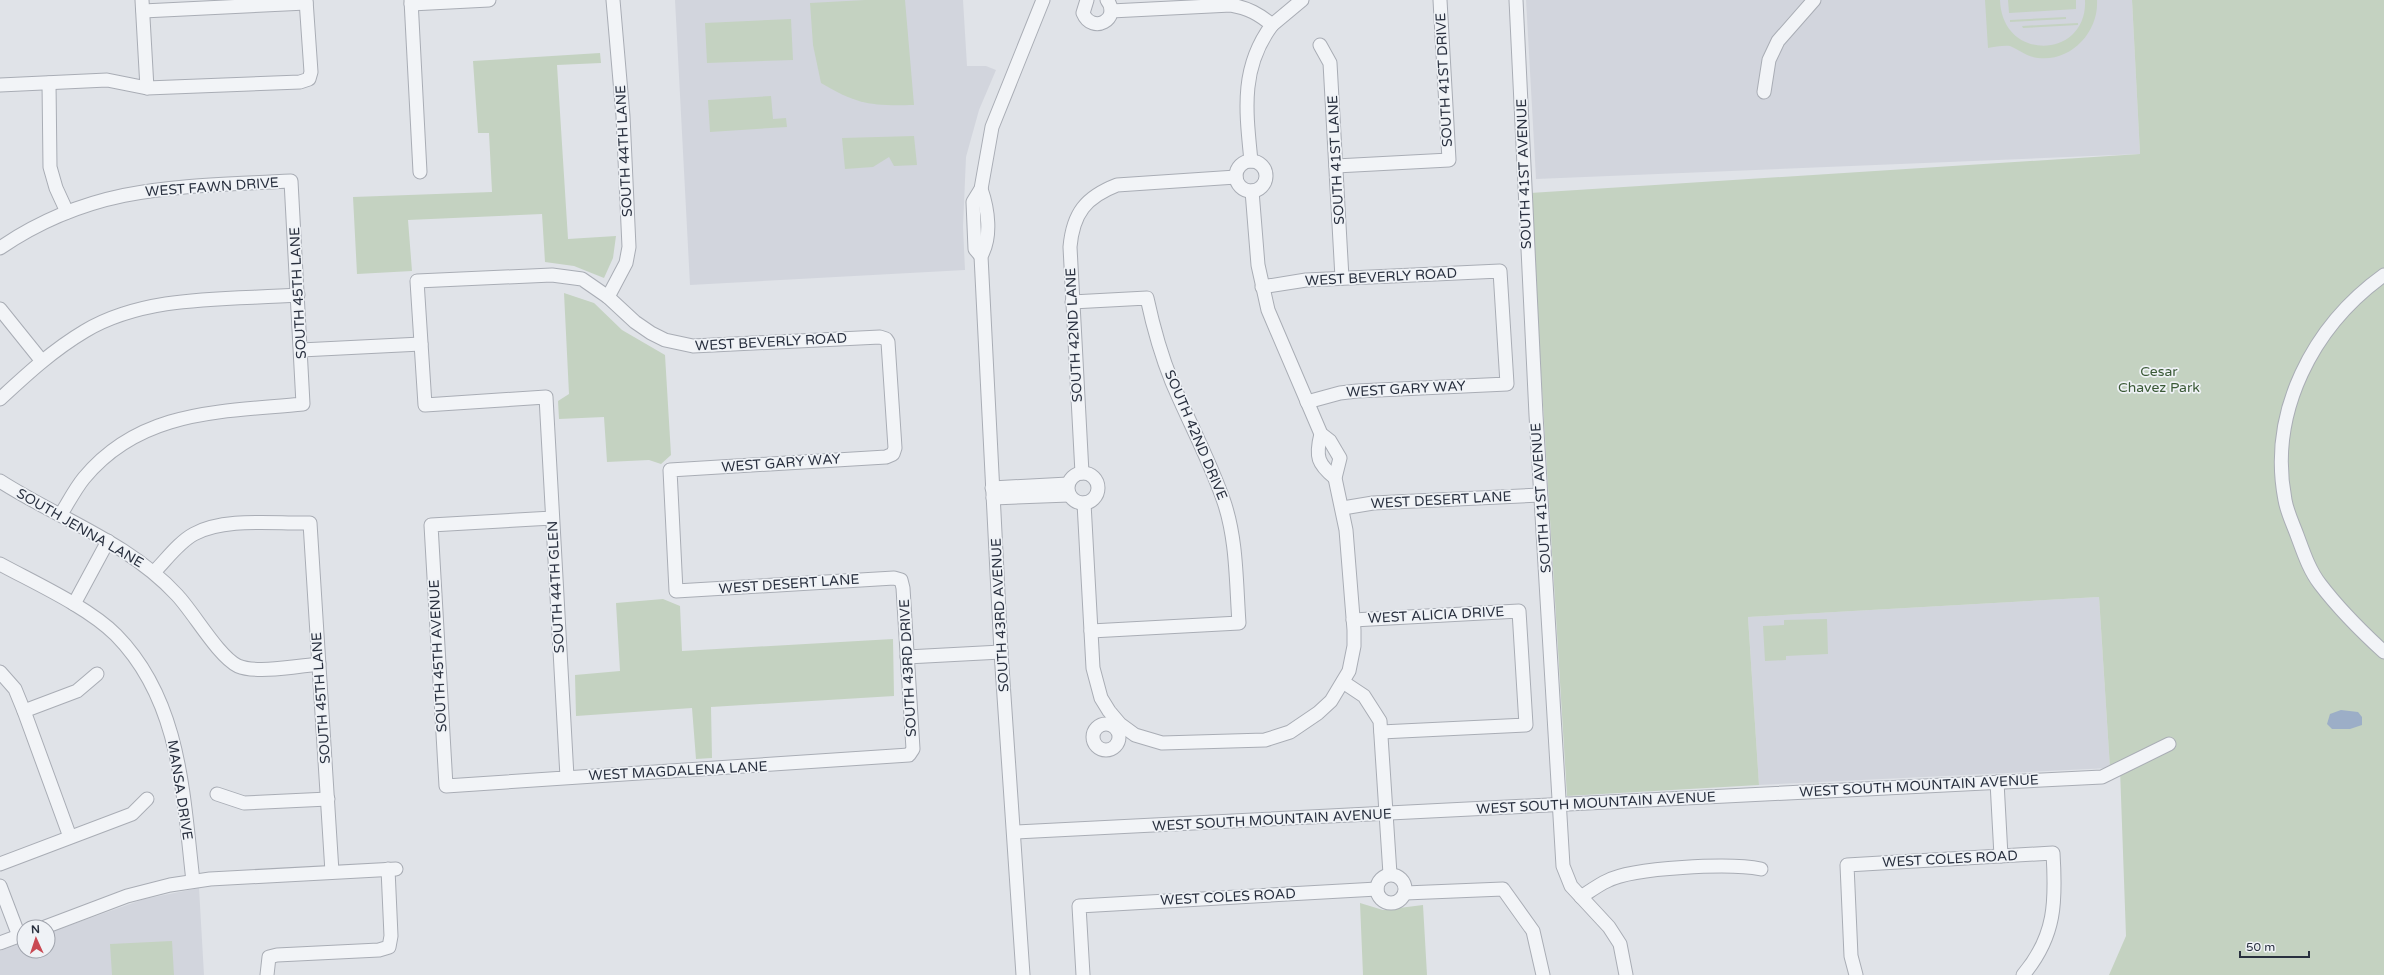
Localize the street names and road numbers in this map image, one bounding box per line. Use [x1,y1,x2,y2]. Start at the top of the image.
street label: SOUTH 41ST DRIVE [1432,12,1456,148]
street label: SOUTH 44TH LANE [612,85,636,217]
street label: SOUTH 41ST LANE [1324,95,1348,225]
street label: SOUTH 41ST AVENUE [1513,98,1535,249]
street label: WEST FAWN DRIVE [145,174,279,200]
street label: SOUTH 45TH LANE [286,227,310,359]
street label: WEST BEVERLY ROAD [1305,265,1457,289]
street label: SOUTH 42ND LANE [1062,267,1086,403]
street label: WEST BEVERLY ROAD [695,330,847,354]
street label: SOUTH 42ND DRIVE [1161,367,1231,503]
street label: WEST GARY WAY [1346,377,1466,401]
street label: SOUTH 41ST AVENUE [1527,422,1555,574]
street label: WEST GARY WAY [721,450,841,476]
street label: SOUTH JENNA LANE [13,485,147,571]
street label: WEST DESERT LANE [1370,488,1512,512]
street label: SOUTH 44TH GLEN [544,520,568,654]
street label: SOUTH 43RD AVENUE [987,537,1013,692]
street label: WEST DESERT LANE [718,571,860,597]
street label: SOUTH 45TH AVENUE [426,579,450,733]
street label: SOUTH 43RD DRIVE [896,599,920,737]
street label: WEST ALICIA DRIVE [1367,603,1505,627]
street label: SOUTH 45TH LANE [308,631,334,764]
street label: MANSA DRIVE [164,739,196,841]
street label: WEST MAGDALENA LANE [588,758,768,784]
street label: WEST SOUTH MOUNTAIN AVENUE [1799,771,2039,801]
street label: WEST SOUTH MOUNTAIN AVENUE [1476,788,1716,818]
street label: WEST SOUTH MOUNTAIN AVENUE [1152,805,1392,835]
street label: WEST COLES ROAD [1882,847,2018,871]
street label: WEST COLES ROAD [1160,885,1296,909]

